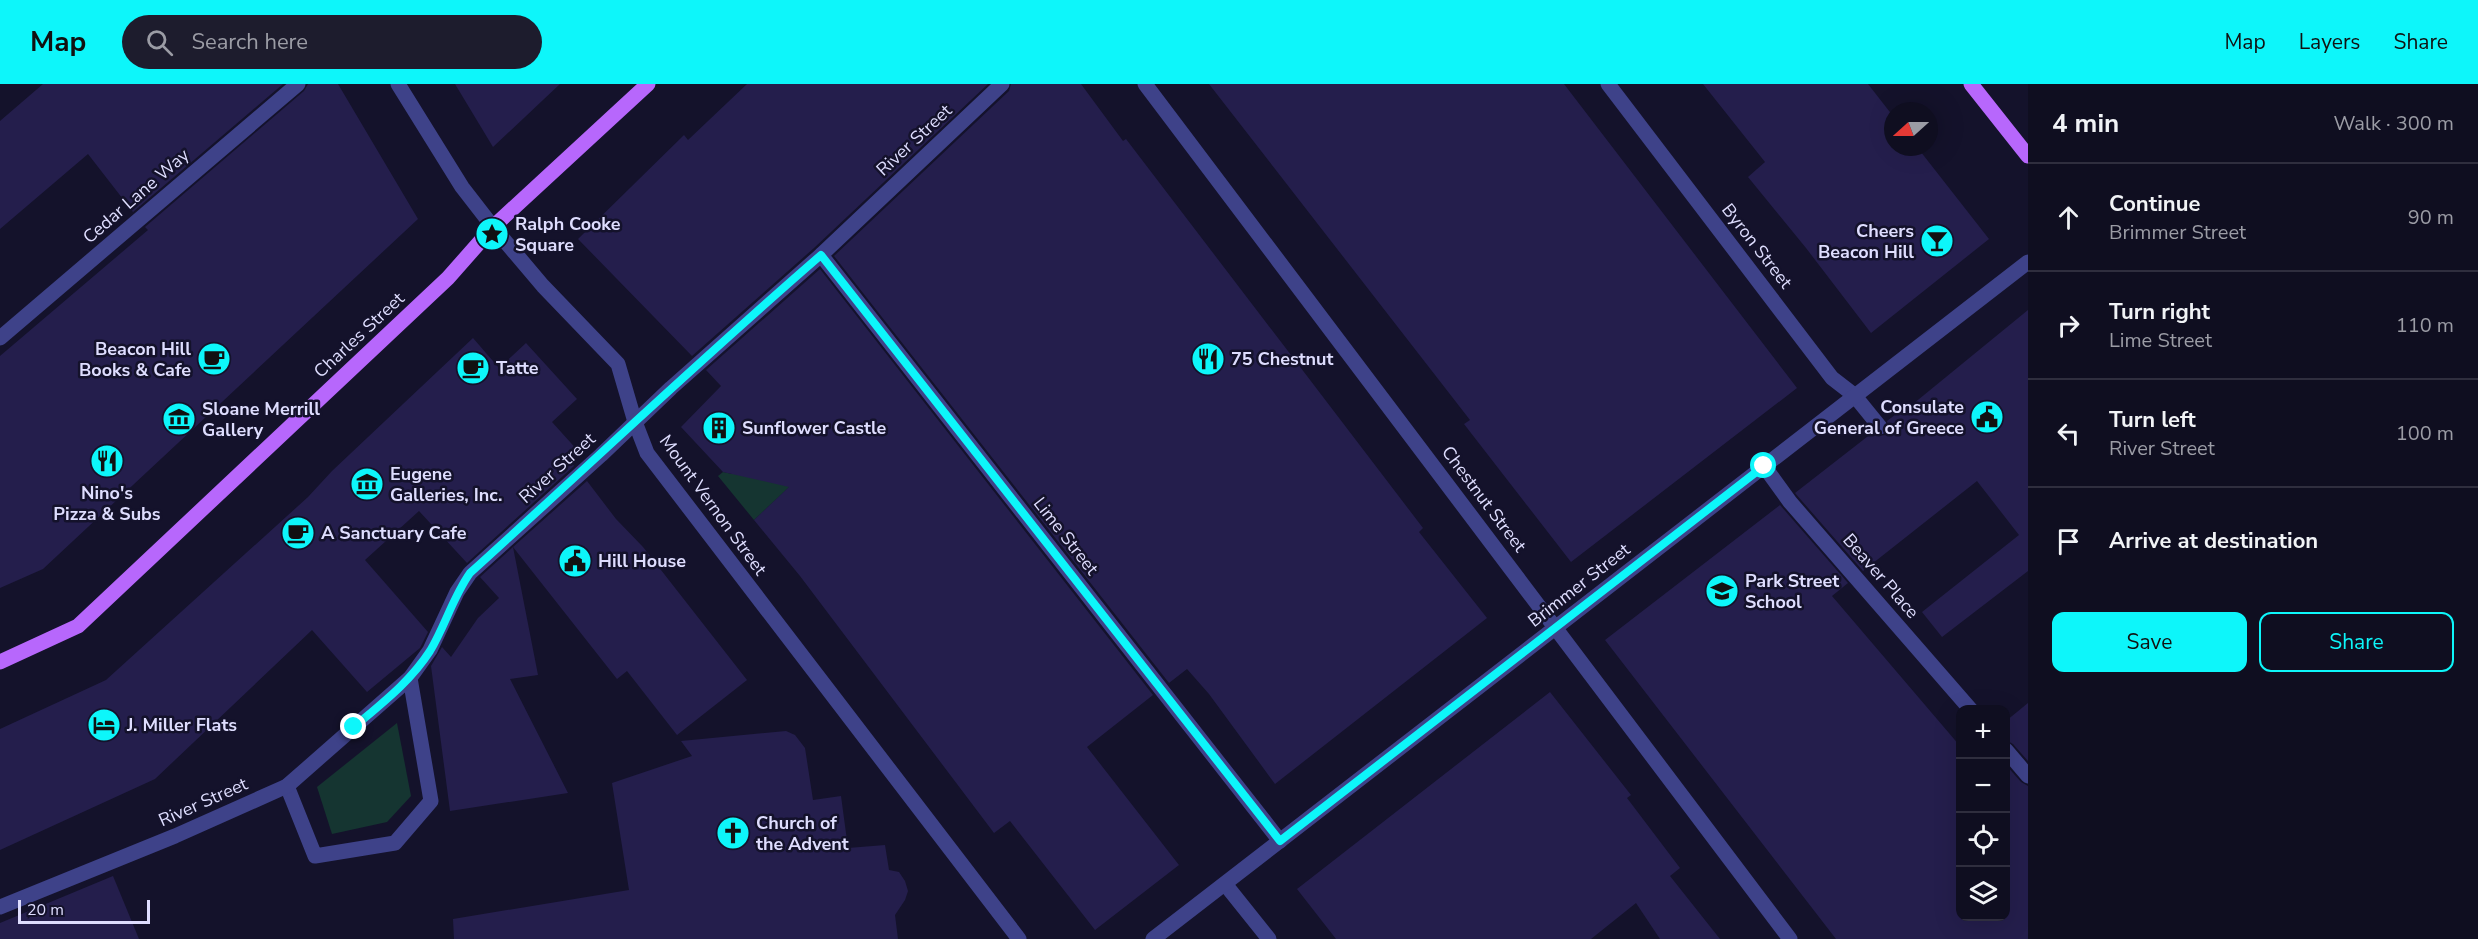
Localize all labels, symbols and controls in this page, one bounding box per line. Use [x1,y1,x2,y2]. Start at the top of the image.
search box [122,15,542,69]
text: Map [30,23,86,61]
icon: search [143,26,176,59]
text: Search here [191,27,308,57]
text: Map [2224,28,2266,56]
text: Layers [2299,28,2360,56]
text: Share [2393,28,2448,56]
street label: River Street [871,98,957,181]
north arrow [1884,102,1938,156]
text: 4 min [2052,106,2119,141]
text: Walk · 300 m [2334,110,2454,137]
street label: Cedar Lane Way [78,143,195,249]
text: Continue [2109,189,2200,219]
street label: Byron Street [1716,199,1798,294]
icon: ahead [2052,201,2085,234]
text: 90 m [2408,204,2454,231]
place label: Ralph Cooke Square [515,212,621,257]
place icon: Ralph Cooke Square [474,216,510,252]
place label: Cheers Beacon Hill [1818,219,1914,264]
text: Brimmer Street [2109,219,2246,246]
bar icon: Cheers Beacon Hill [1919,223,1955,259]
street label: Charles Street [309,286,410,383]
text: Turn right [2109,297,2210,327]
icon: right [2052,309,2085,342]
text: 110 m [2396,312,2454,339]
text: Lime Street [2109,327,2212,354]
place label: Beacon Hill Books & Cafe [79,337,191,382]
cafe icon: Beacon Hill Books & Cafe [196,341,232,377]
restaurant icon: 75 Chestnut [1190,341,1226,377]
place label: 75 Chestnut [1231,347,1334,371]
cafe icon: Tatte [455,350,491,386]
place label: Tatte [496,356,539,380]
place label: Consulate General of Greece [1814,395,1964,440]
place label: Sloane Merrill Gallery [202,397,320,442]
public building icon: Consulate General of Greece [1969,399,2005,435]
museum icon: Sloane Merrill Gallery [161,401,197,437]
text: Turn left [2109,405,2196,435]
building icon: Sunflower Castle [701,410,737,446]
place label: Sunflower Castle [742,416,887,440]
icon: left [2052,417,2085,450]
text: 100 m [2396,420,2454,447]
street label: River Street [514,427,601,509]
street label: Mount Vernon Street [654,430,773,581]
text: River Street [2109,435,2215,462]
street label: Chestnut Street [1436,441,1532,558]
restaurant icon: Nino's Pizza & Subs [89,443,125,479]
route start [1750,452,1776,478]
place label: Eugene Galleries, Inc. [390,462,502,507]
museum icon: Eugene Galleries, Inc. [349,466,385,502]
place label: Nino's Pizza & Subs [53,481,161,526]
street label: Lime Street [1028,492,1104,580]
cafe icon: A Sanctuary Cafe [280,515,316,551]
place label: A Sanctuary Cafe [321,521,467,545]
icon: arrive [2052,525,2085,558]
text: Arrive at destination [2109,526,2318,556]
street label: Beaver Place [1838,529,1924,623]
street label: Brimmer Street [1523,537,1636,632]
public building icon: Hill House [557,543,593,579]
place label: Hill House [598,549,686,573]
place label: Park Street School [1745,569,1839,614]
school or university icon: Park Street School [1704,573,1740,609]
button: Save [2052,612,2247,672]
button: Share [2259,612,2454,672]
map controls [1956,705,2010,921]
button: + [1956,705,2010,759]
hotel icon: J. Miller Flats [86,707,122,743]
place label: J. Miller Flats [126,713,237,737]
route end [340,713,366,739]
button: − [1956,759,2010,813]
street label: River Street [155,771,252,832]
place label: Church of the Advent [756,811,849,856]
button: locate [1956,813,2010,867]
church icon: Church of the Advent [715,815,751,851]
button: layers [1956,867,2010,921]
scale bar [18,897,150,924]
text: 20 m [27,899,64,921]

